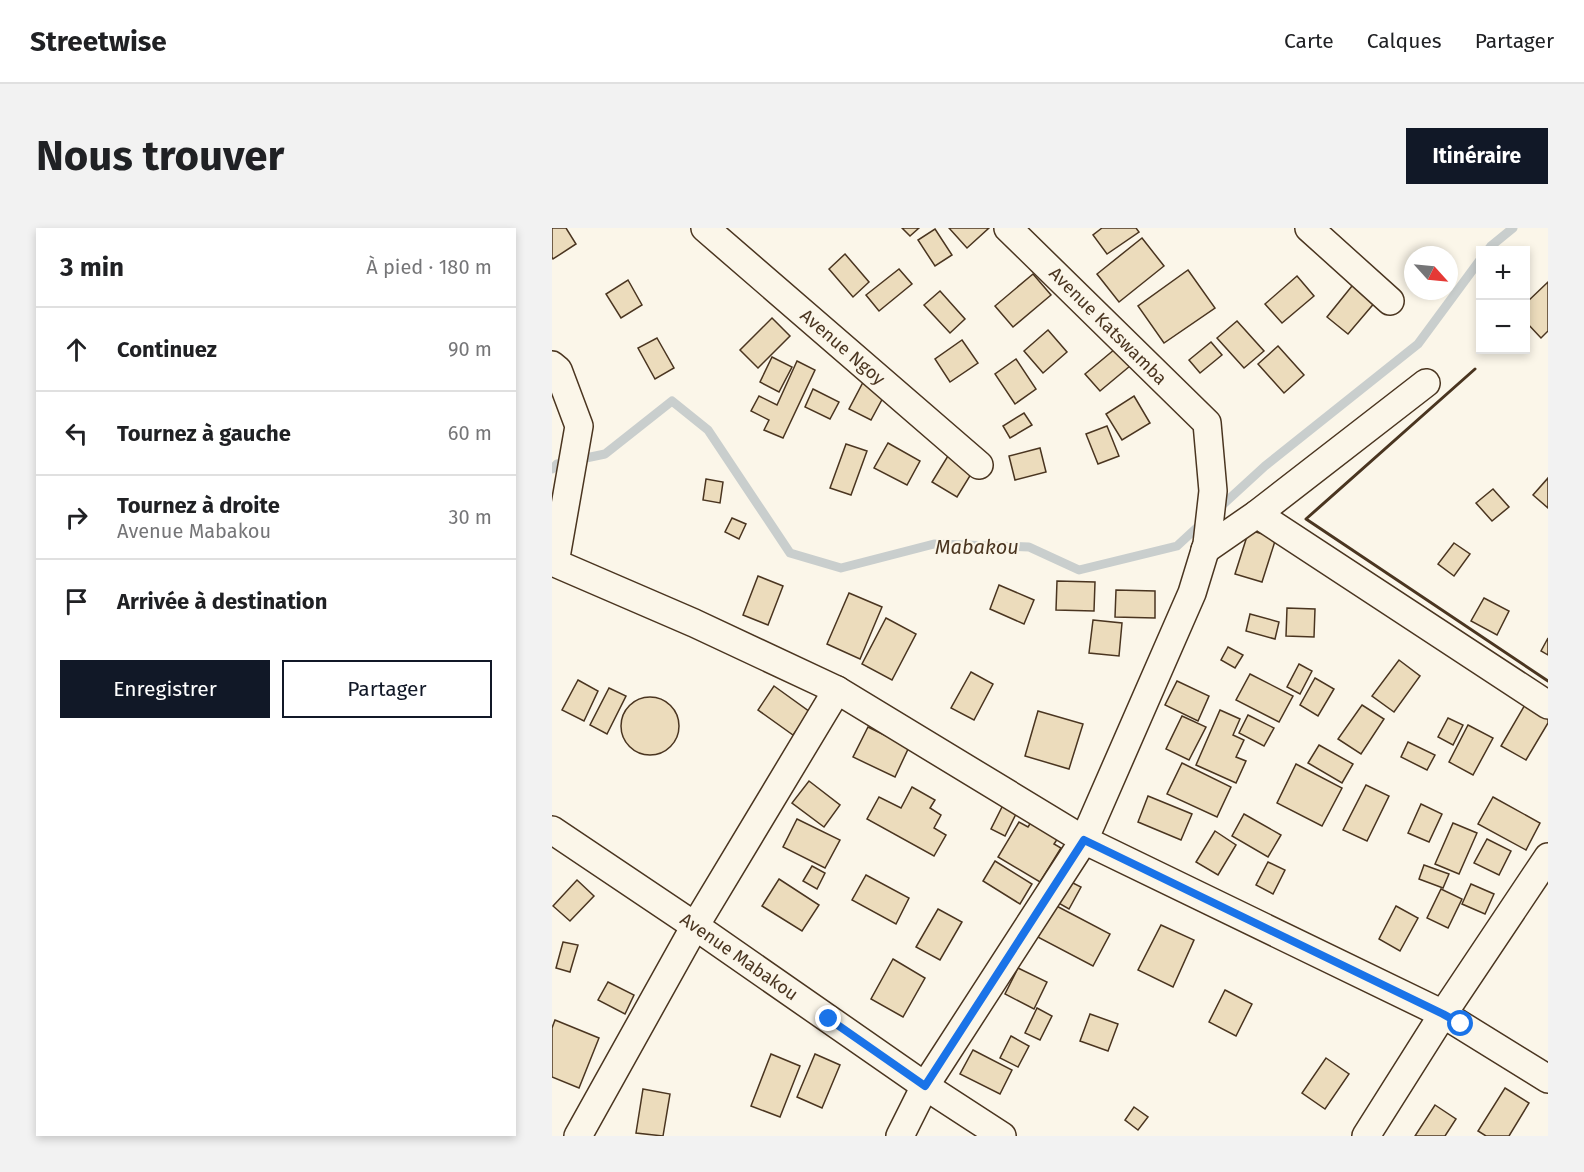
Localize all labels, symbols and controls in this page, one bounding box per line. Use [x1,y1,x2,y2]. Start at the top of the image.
text: Streetwise [30,25,167,58]
text: Carte [1284,28,1334,54]
text: Calques [1367,28,1442,54]
text: Partager [1475,28,1554,54]
button: Itinéraire [1406,128,1548,184]
text: Nous trouver [36,131,284,181]
north arrow [1404,246,1458,300]
map controls [1476,246,1530,354]
button: + [1476,246,1530,300]
text: 3 min [60,252,124,283]
text: À pied · 180 m [366,255,492,279]
street label: Avenue Katswamba [1044,262,1172,390]
button: − [1476,300,1530,354]
street label: Avenue Ngoy [796,304,890,390]
icon: ahead [60,333,93,366]
text: Continuez [117,336,217,363]
text: 90 m [448,337,492,361]
icon: left [60,417,93,450]
text: Tournez à gauche [117,420,291,447]
text: 60 m [448,421,492,445]
text: Tournez à droite [117,492,280,519]
icon: right [60,501,93,534]
text: 30 m [448,505,492,529]
text: Avenue Mabakou [117,519,271,543]
water label: Mabakou [935,535,1019,559]
icon: arrive [60,585,93,618]
text: Arrivée à destination [117,588,327,615]
button: Enregistrer [60,660,270,718]
button: Partager [282,660,492,718]
street label: Avenue Mabakou [676,908,802,1005]
route end [815,1005,841,1031]
route start [1447,1010,1473,1036]

